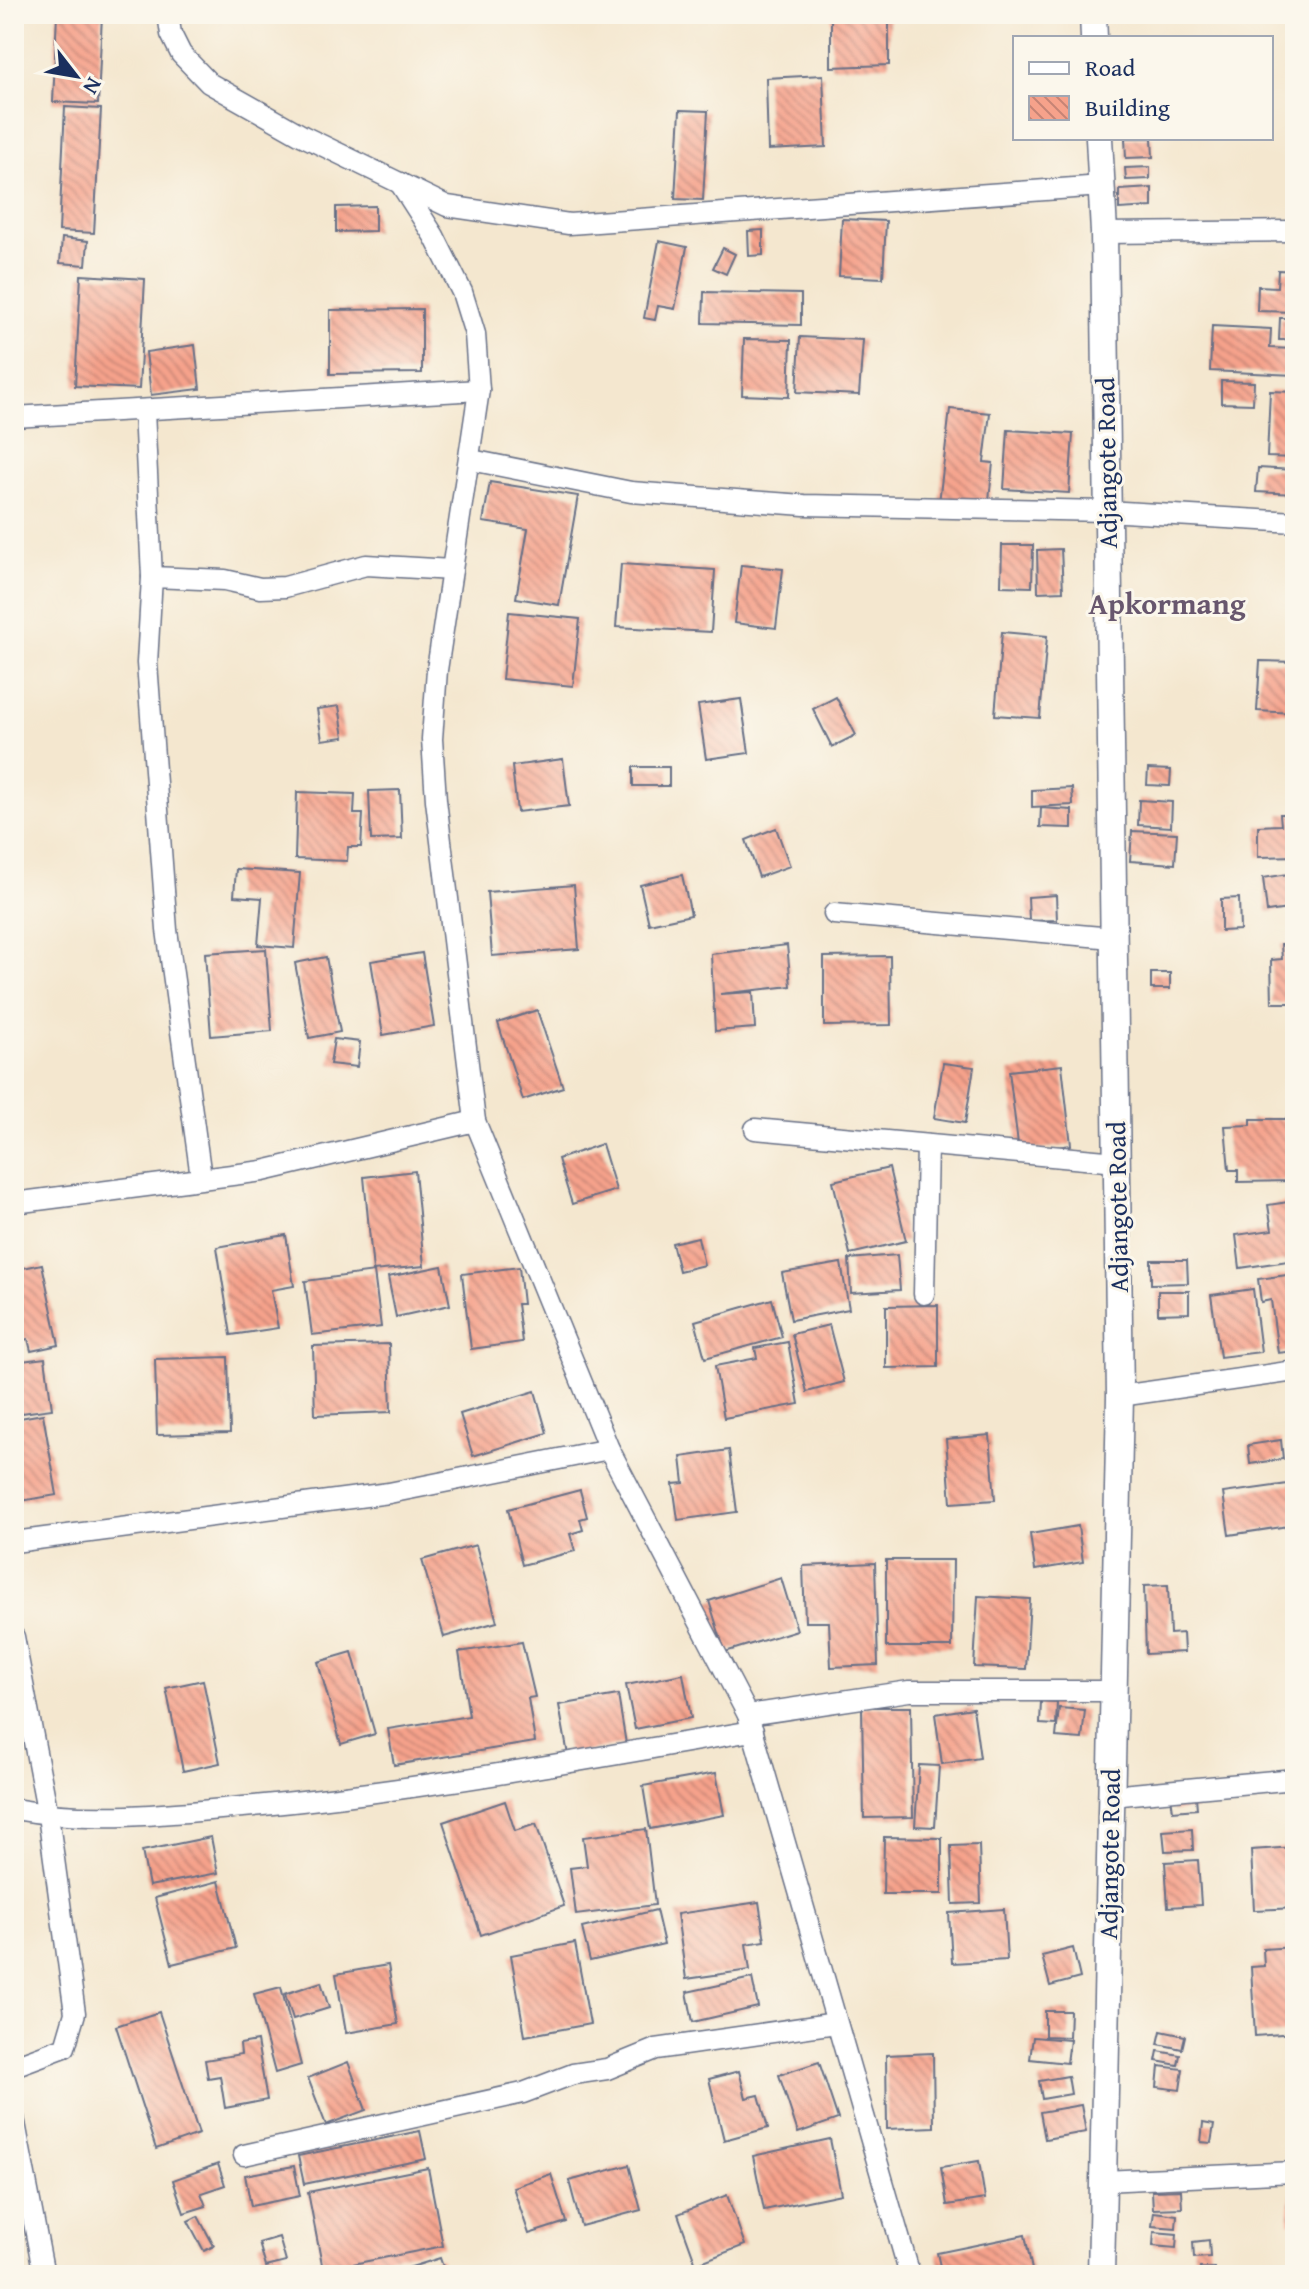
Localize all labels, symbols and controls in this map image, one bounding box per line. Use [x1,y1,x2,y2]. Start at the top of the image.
north arrow [36,36,116,116]
legend [1013,36,1273,140]
text: Road [1085,50,1135,85]
text: N [75,72,111,101]
text: Building [1085,90,1170,125]
street label: Adjangote Road [1085,377,1127,549]
district label: Apkormang [1088,581,1246,625]
street label: Adjangote Road [1096,1121,1138,1293]
street label: Adjangote Road [1088,1768,1130,1940]

